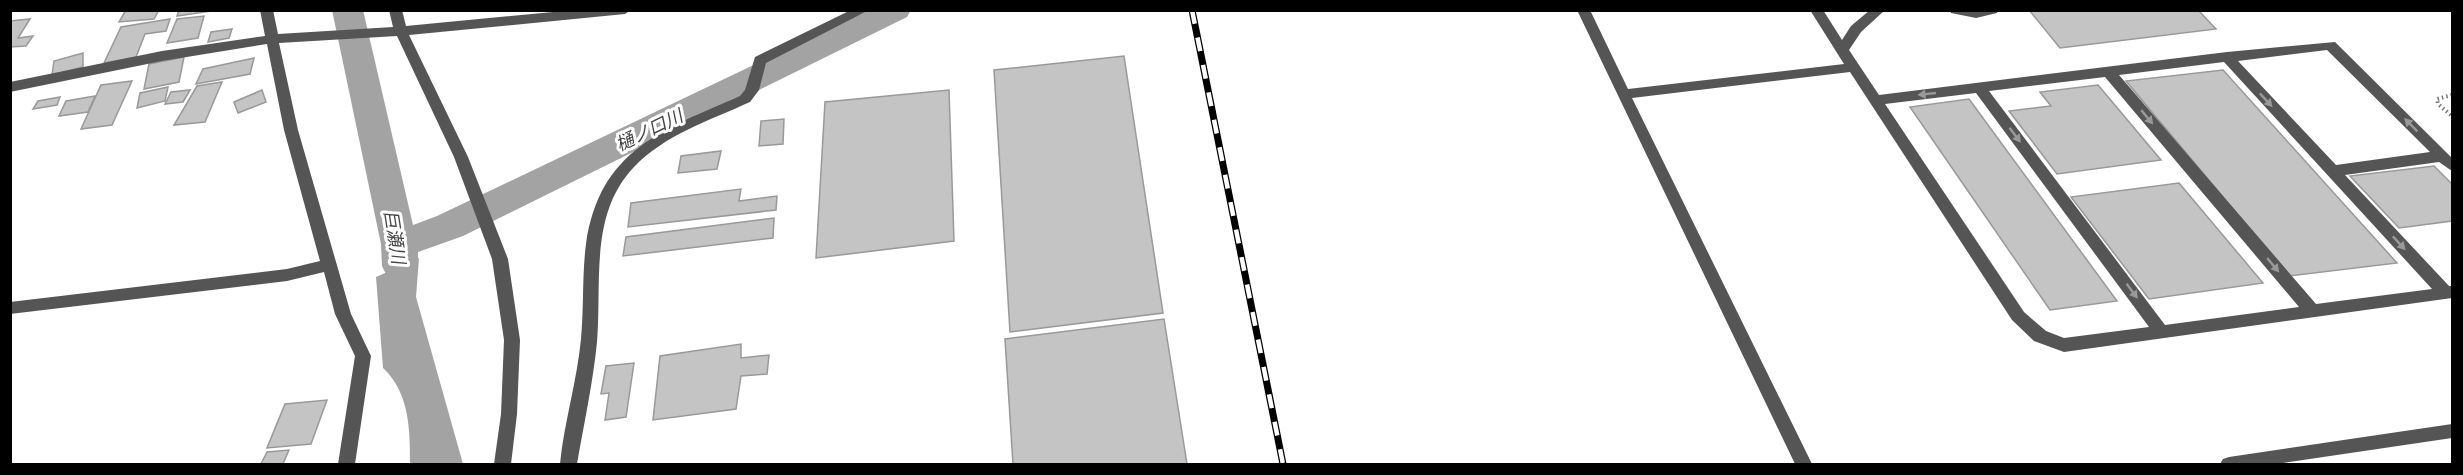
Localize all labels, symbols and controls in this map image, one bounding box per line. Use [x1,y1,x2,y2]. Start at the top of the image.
one-way arrow [1918,89,1937,99]
one-way arrow [2259,93,2273,107]
water label: 樋ノ口川 [612,103,688,156]
one-way arrow [2140,109,2153,124]
one-way arrow [2404,118,2418,132]
one-way arrow [2009,127,2021,143]
water label: 巨瀬川 [379,209,411,267]
one-way arrow [2392,236,2406,250]
one-way arrow [2266,257,2279,272]
one-way arrow [2125,284,2137,299]

